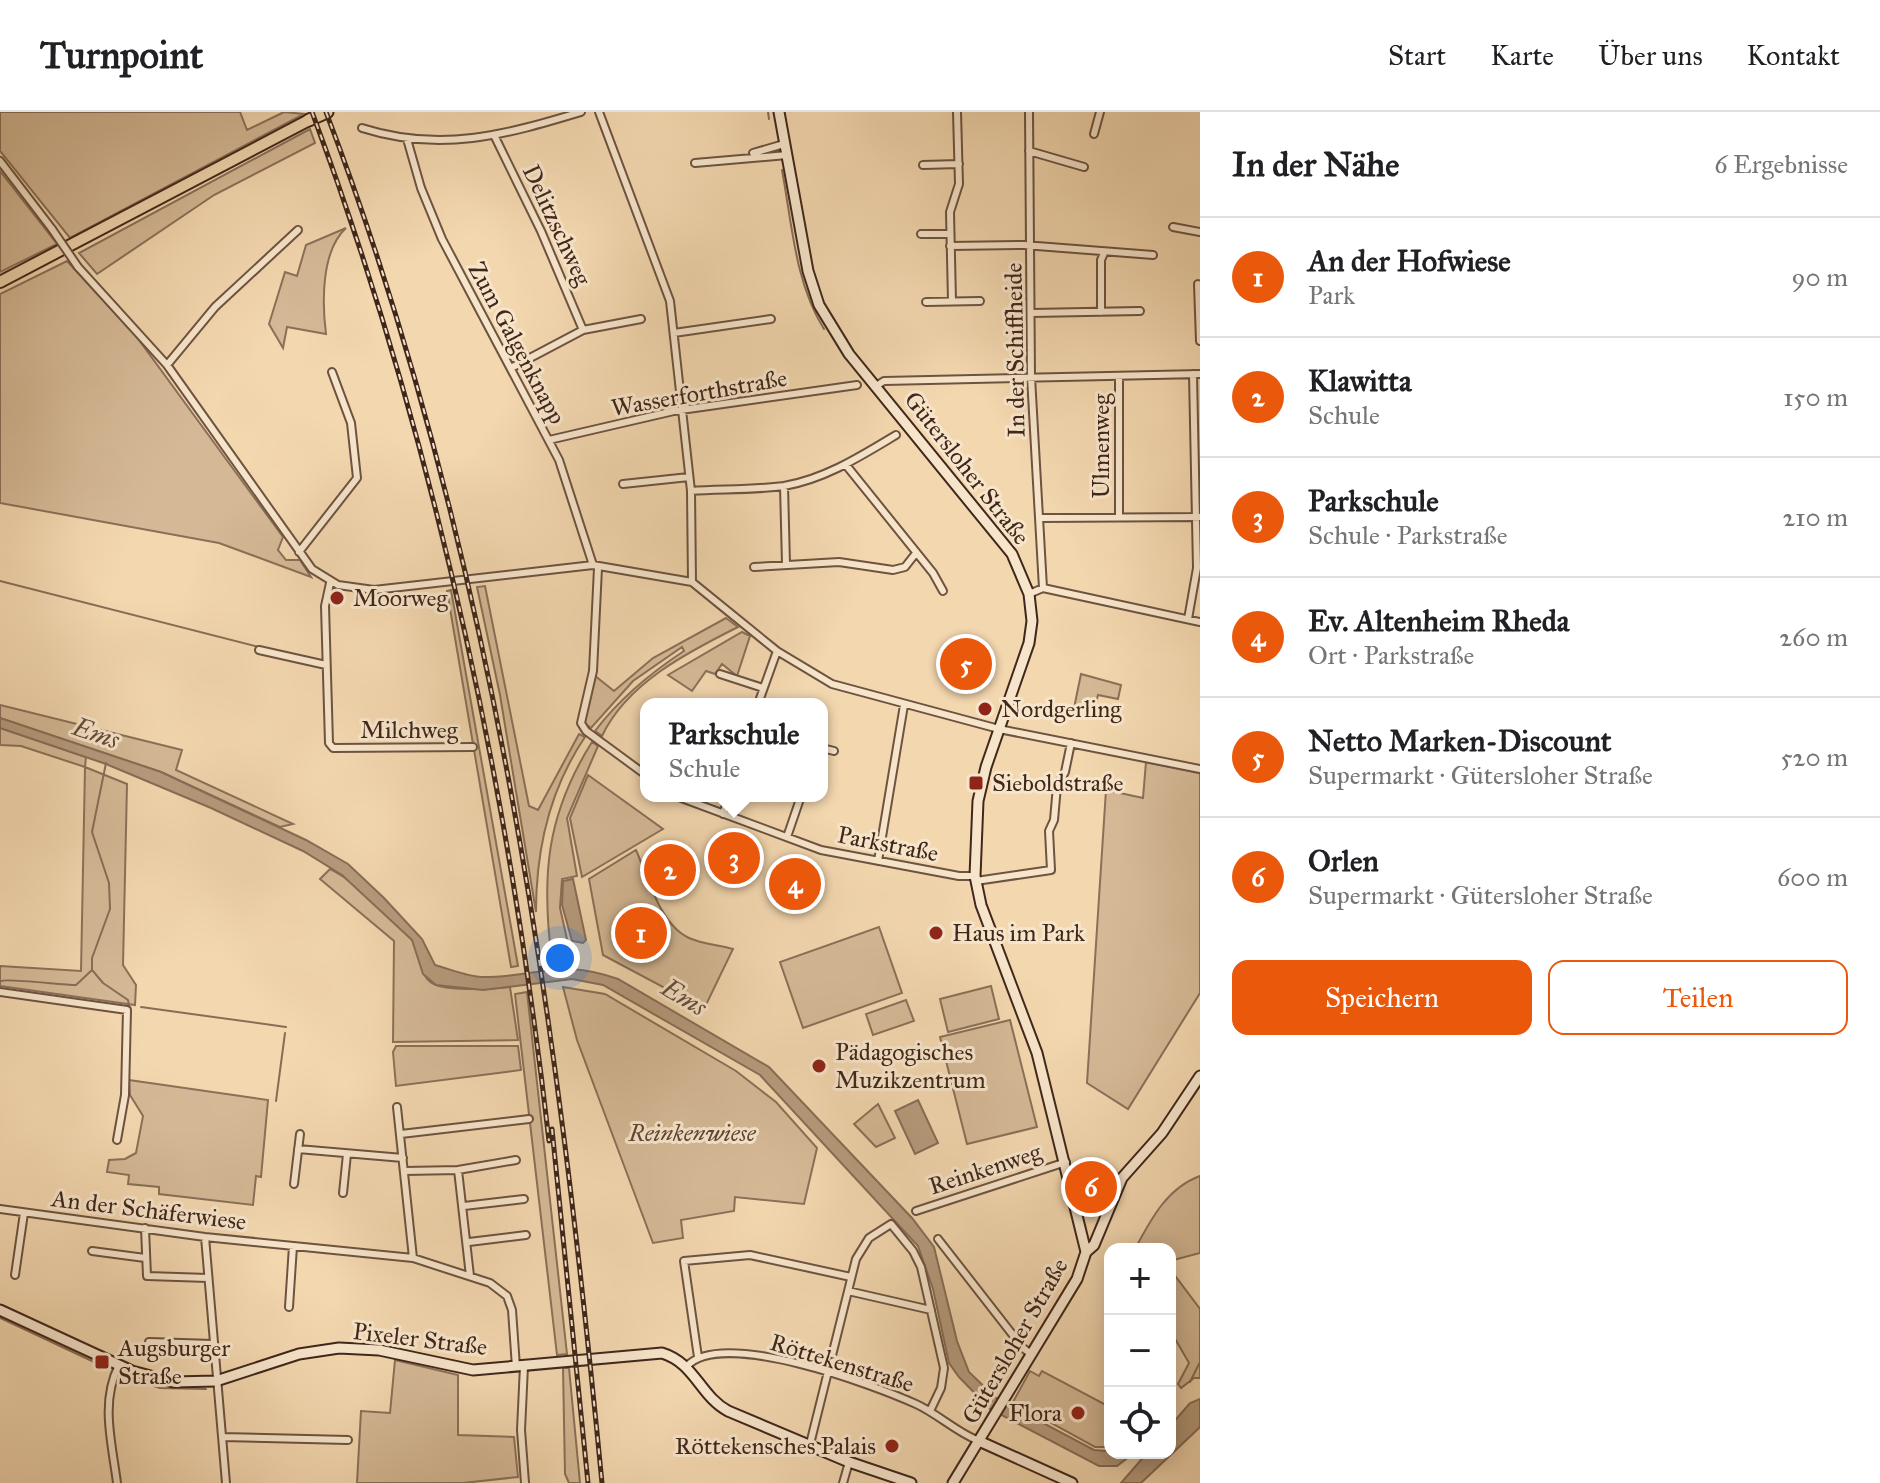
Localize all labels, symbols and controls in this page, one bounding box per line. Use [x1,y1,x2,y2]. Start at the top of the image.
text: Turnpoint [40,32,203,78]
text: Start [1388,38,1446,73]
text: Karte [1490,38,1554,73]
text: Über uns [1598,38,1703,73]
text: Kontakt [1747,38,1840,73]
text: In der Nähe [1232,144,1399,185]
text: 6 Ergebnisse [1714,148,1848,180]
street label: Delitzschweg [516,160,598,291]
text: An der Hofwiese [1308,243,1511,279]
street label: Zum Galgenknapp [462,257,572,429]
text: 1 [1253,261,1263,293]
text: 90 m [1791,261,1848,293]
street label: In der Schiffheide [998,262,1032,438]
text: Park [1308,279,1355,311]
street label: Wasserforthstraße [609,363,789,423]
text: Klawitta [1308,363,1412,399]
text: 2 [1252,381,1264,413]
text: 150 m [1783,381,1848,413]
street label: Gütersloher Straße [898,385,1036,551]
street label: Ulmenweg [1086,393,1116,498]
text: Schule [1308,399,1380,431]
text: Parkschule [1308,483,1439,519]
text: 3 [1253,501,1263,533]
text: 210 m [1782,501,1848,533]
text: Schule · Parkstraße [1308,519,1507,551]
place label: Moorweg [353,583,449,613]
marker: Moorweg [328,589,346,607]
text: Ev. Altenheim Rheda [1308,603,1569,639]
text: 4 [1251,621,1265,653]
text: 260 m [1779,621,1848,653]
pin: 5 [940,634,992,694]
text: Ort · Parkstraße [1308,639,1474,671]
place label: Nordgerling [1001,694,1122,724]
popup [640,698,828,802]
marker: Nordgerling [976,700,994,718]
water label: Ems [68,710,124,756]
street label: Milchweg [360,715,459,745]
text: Parkschule [669,716,799,752]
text: Netto Marken-Discount [1308,723,1611,759]
text: 5 [1252,741,1264,773]
text: 520 m [1781,741,1848,773]
text: Schule [669,752,740,784]
text: Supermarkt · Gütersloher Straße [1308,759,1653,791]
place label: Sieboldstraße [992,768,1123,798]
marker: Sieboldstraße [967,774,985,792]
street label: Parkstraße [835,820,941,868]
pin: 3 [708,828,760,888]
pin: 2 [644,840,696,900]
text: Orlen [1308,843,1379,879]
pin: 4 [769,854,821,914]
text: 6 [1251,861,1265,893]
text: 600 m [1777,861,1848,893]
text: Supermarkt · Gütersloher Straße [1308,879,1653,911]
pin: 1 [615,903,667,963]
place label: Haus im Park [952,918,1086,948]
marker: Haus im Park [927,924,945,942]
your location [540,938,580,978]
button: Speichern [1232,960,1532,1035]
button: Teilen [1548,960,1848,1035]
water label: Ems [655,971,713,1023]
place label: Pädagogisches Muzikzentrum [835,1037,986,1095]
marker: Pädagogisches Muzikzentrum [810,1057,828,1075]
park label: Reinkenwiese [627,1118,757,1148]
street label: Reinkenweg [925,1136,1046,1201]
pin: 6 [1065,1157,1117,1217]
street label: An der Schäferwiese [49,1183,248,1237]
map controls [1104,1243,1176,1459]
button: + [1104,1243,1176,1315]
street label: Gütersloher Straße [955,1253,1075,1429]
button: − [1104,1315,1176,1387]
street label: Pixeler Straße [351,1316,489,1362]
street label: Röttekenstraße [767,1327,917,1399]
place label: Augsburger Straße [117,1333,230,1391]
marker: Augsburger Straße [93,1353,111,1371]
button: locate [1104,1387,1176,1459]
place label: Flora [1009,1398,1063,1428]
marker: Flora [1069,1404,1087,1422]
place label: Röttekensches Palais [675,1431,876,1461]
marker: Röttekensches Palais [883,1437,901,1455]

